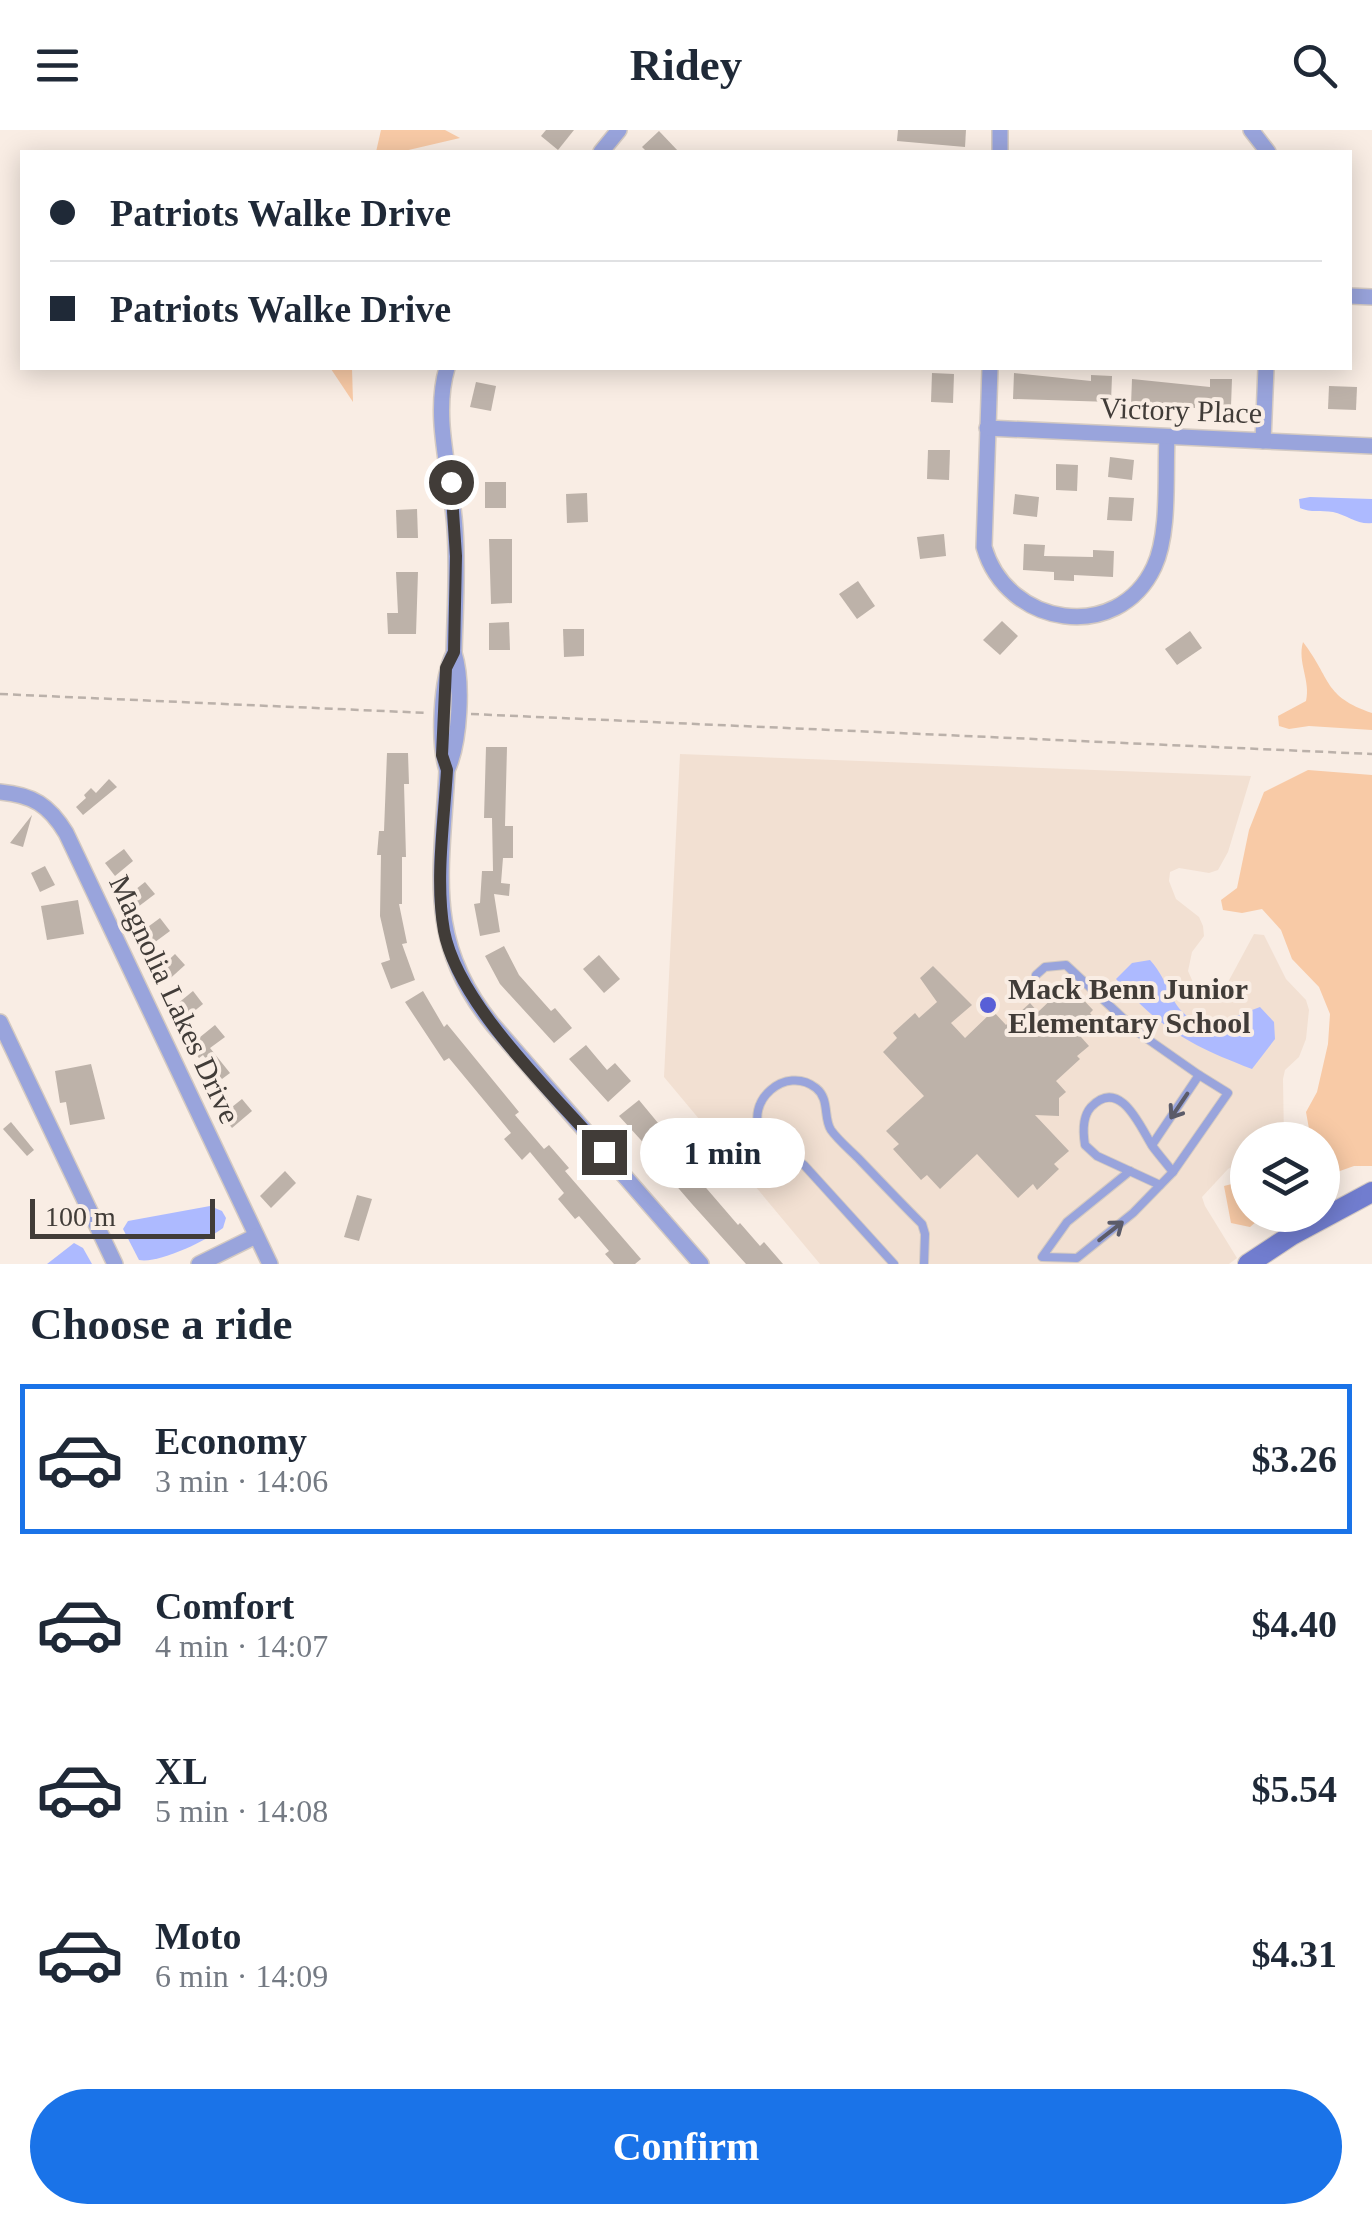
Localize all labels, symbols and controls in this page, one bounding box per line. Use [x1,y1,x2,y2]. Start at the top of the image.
icon: menu [30,38,85,93]
icon: search [1287,38,1342,93]
text: Ridey [630,40,742,90]
text: Patriots Walke Drive [110,192,451,234]
text: Patriots Walke Drive [110,288,451,330]
street label: Victory Place [1099,391,1263,429]
route start [429,460,474,505]
street label: Magnolia Lakes Drive [103,870,247,1128]
place label: Mack Benn Junior Elementary School [1008,972,1250,1039]
marker: Mack Benn Junior Elementary School [977,994,999,1016]
one-way arrow [1169,1091,1190,1119]
callout: 1 min [639,1117,804,1187]
map controls [1230,1122,1340,1232]
button: layers [1230,1122,1340,1232]
route end [582,1130,627,1175]
text: 1 min [684,1135,761,1171]
scale bar [30,1194,215,1238]
text: 100 m [45,1201,116,1232]
one-way arrow [1097,1221,1124,1242]
text: Choose a ride [30,1299,293,1349]
icon: car [35,1414,125,1504]
text: Economy [155,1420,307,1462]
text: $3.26 [1252,1438,1337,1480]
text: 3 min · 14:06 [155,1463,328,1499]
icon: car [35,1579,125,1669]
text: Comfort [155,1585,294,1627]
text: $4.40 [1252,1603,1337,1645]
text: 4 min · 14:07 [155,1628,328,1664]
icon: car [35,1744,125,1834]
text: XL [155,1750,208,1792]
text: $5.54 [1252,1768,1337,1810]
text: 5 min · 14:08 [155,1793,328,1829]
icon: car [35,1909,125,1999]
text: Moto [155,1915,242,1957]
text: $4.31 [1252,1933,1337,1975]
text: 6 min · 14:09 [155,1958,328,1994]
button: Confirm [30,2089,1342,2204]

